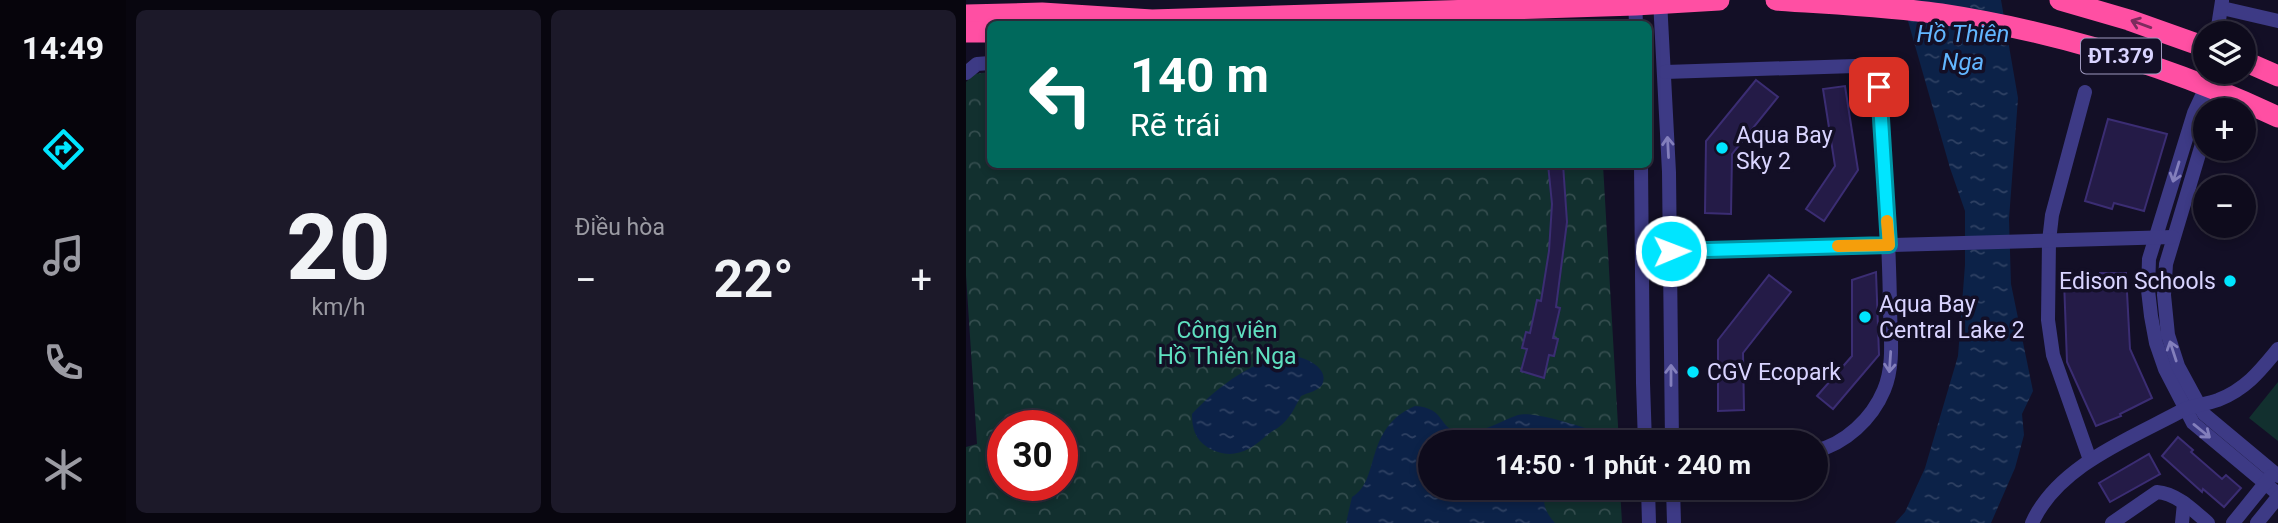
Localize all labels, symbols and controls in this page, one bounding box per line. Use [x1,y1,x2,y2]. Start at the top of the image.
one-way arrow [2130,17,2152,29]
water label: Hồ Thiên Nga [1917,20,2009,76]
map controls [2193,21,2256,238]
button: layers [2193,21,2256,84]
text: 14:49 [22,29,104,67]
road number: ĐT.379 [2081,38,2161,74]
text: 140 m [1130,47,1269,104]
icon: left [1015,49,1106,140]
pin [1849,57,1909,117]
icon: arrive [1860,68,1898,106]
button: + [2193,98,2256,161]
text: Rẽ trái [1130,106,1221,144]
place label: Aqua Bay Sky 2 [1736,122,1833,175]
icon: directions [39,125,88,174]
one-way arrow [1662,136,1675,159]
marker: Aqua Bay Sky 2 [1714,140,1730,156]
one-way arrow [2168,161,2181,183]
button: − [2193,175,2256,238]
text: 20 [286,195,391,301]
text: Điều hòa [575,214,665,241]
position arrow [1634,214,1708,288]
icon: music [39,231,88,280]
text: 22° [714,249,794,310]
text: − [575,258,597,302]
text: + [910,258,932,302]
place label: Edison Schools [2059,268,2216,295]
marker: Edison Schools [2222,273,2238,289]
place label: Aqua Bay Central Lake 2 [1879,291,2025,344]
text: km/h [312,294,366,321]
marker: Aqua Bay Central Lake 2 [1857,309,1873,325]
park label: Công viên Hồ Thiên Nga [1157,317,1297,370]
icon: phone [39,338,88,387]
one-way arrow [2166,341,2179,363]
one-way arrow [1883,350,1896,373]
place label: CGV Ecopark [1707,359,1841,386]
one-way arrow [1664,363,1678,386]
marker: CGV Ecopark [1685,364,1701,380]
speed limit sign: 30 [987,410,1078,501]
one-way arrow [2193,424,2211,439]
icon: climate [39,445,88,494]
text: 14:50 · 1 phút · 240 m [1495,450,1751,480]

